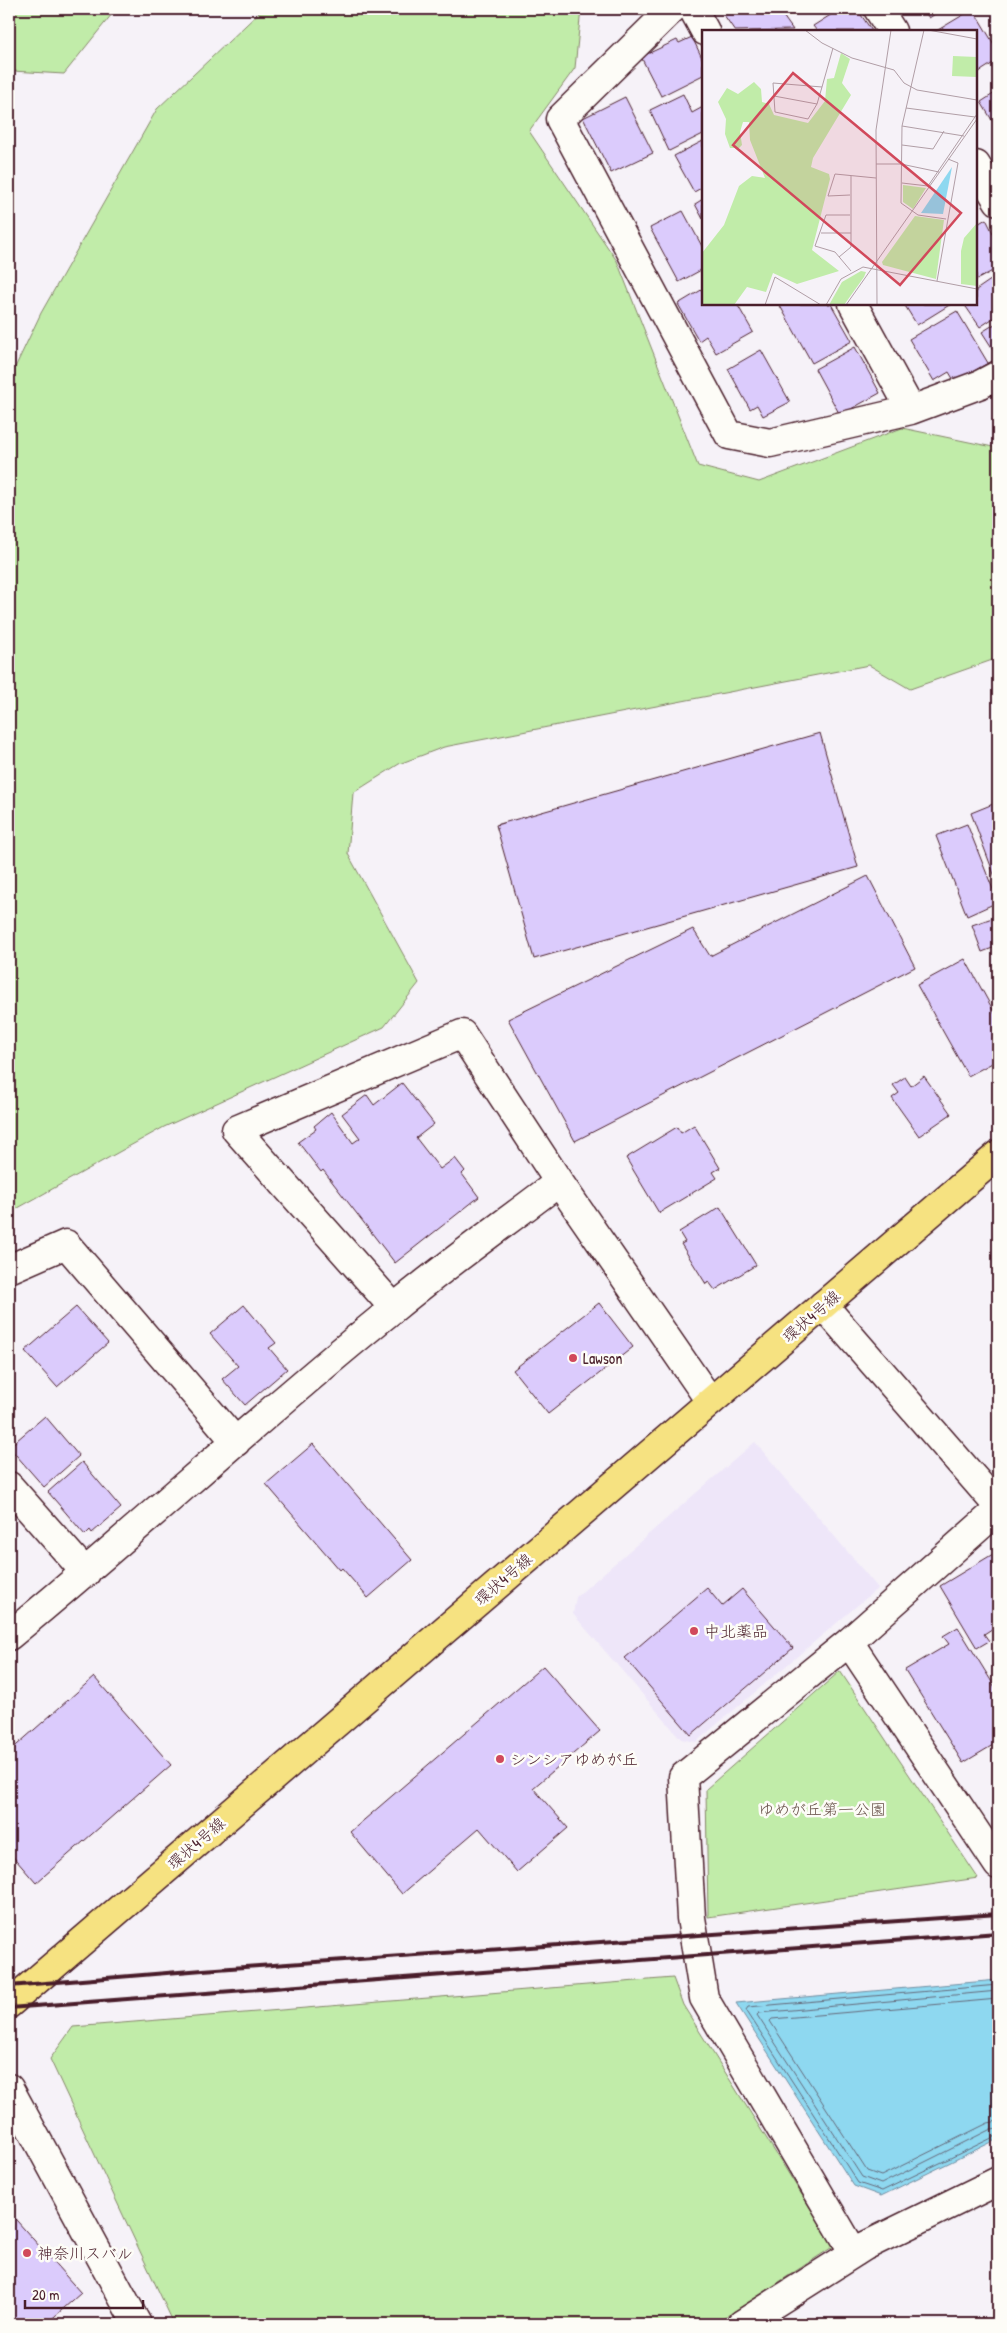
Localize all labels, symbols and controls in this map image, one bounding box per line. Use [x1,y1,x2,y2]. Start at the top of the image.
inset map [702,30,977,305]
street label: 環状4号線 [777,1285,845,1347]
place label: Lawson [583,1347,622,1369]
marker: Lawson [567,1352,579,1364]
street label: 環状4号線 [469,1548,537,1610]
place label: 中北薬品 [704,1620,768,1642]
marker: 中北薬品 [688,1625,700,1637]
place label: シンシアゆめが丘 [510,1748,638,1770]
marker: シンシアゆめが丘 [494,1753,506,1765]
park label: ゆめが丘第一公園 [758,1798,886,1820]
street label: 環状4号線 [162,1812,230,1874]
place label: 神奈川スバル [37,2242,133,2264]
marker: 神奈川スバル [21,2247,33,2259]
scale bar [25,2278,142,2310]
text: 20 m [32,2284,59,2305]

